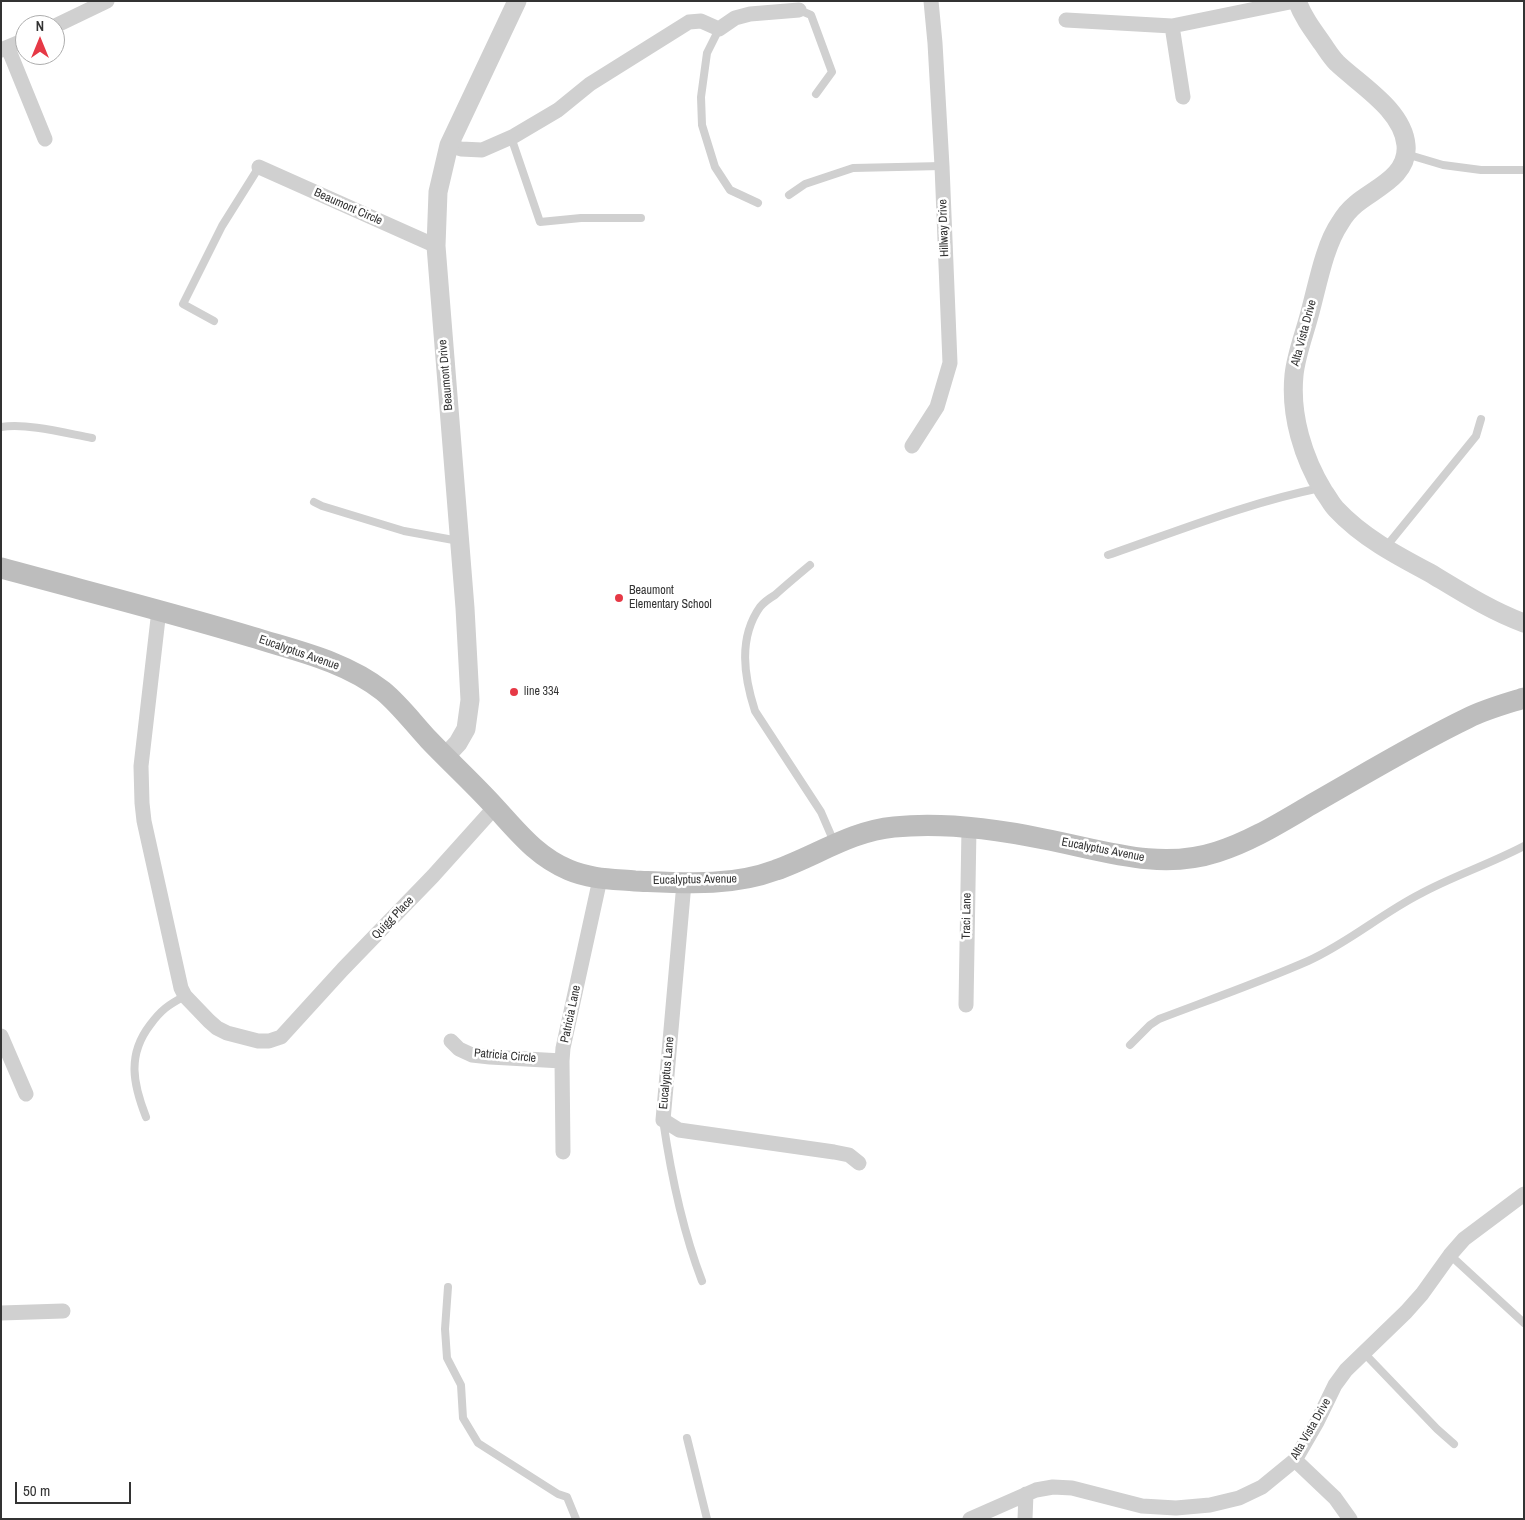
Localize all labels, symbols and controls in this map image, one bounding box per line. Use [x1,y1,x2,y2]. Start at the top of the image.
north arrow [15,15,65,65]
text: N [36,17,44,35]
street label: Beaumont Circle [312,186,384,228]
street label: Hillway Drive [936,199,952,257]
street label: Alta Vista Drive [1288,298,1320,368]
street label: Beaumont Drive [436,339,456,411]
place label: Beaumont Elementary School [629,584,712,612]
marker: Beaumont Elementary School [613,592,625,604]
street label: Eucalyptus Avenue [257,633,341,673]
place label: line 334 [524,685,559,699]
marker: line 334 [508,686,520,698]
street label: Eucalyptus Avenue [1060,835,1146,865]
street label: Eucalyptus Avenue [653,872,737,888]
street label: Traci Lane [959,893,975,939]
street label: Quigg Place [369,894,417,942]
street label: Patricia Lane [558,984,584,1044]
street label: Eucalyptus Lane [657,1036,677,1110]
street label: Patricia Circle [473,1046,537,1066]
street label: Alta Vista Drive [1288,1396,1334,1462]
scale bar [18,1472,134,1504]
text: 50 m [23,1480,50,1501]

